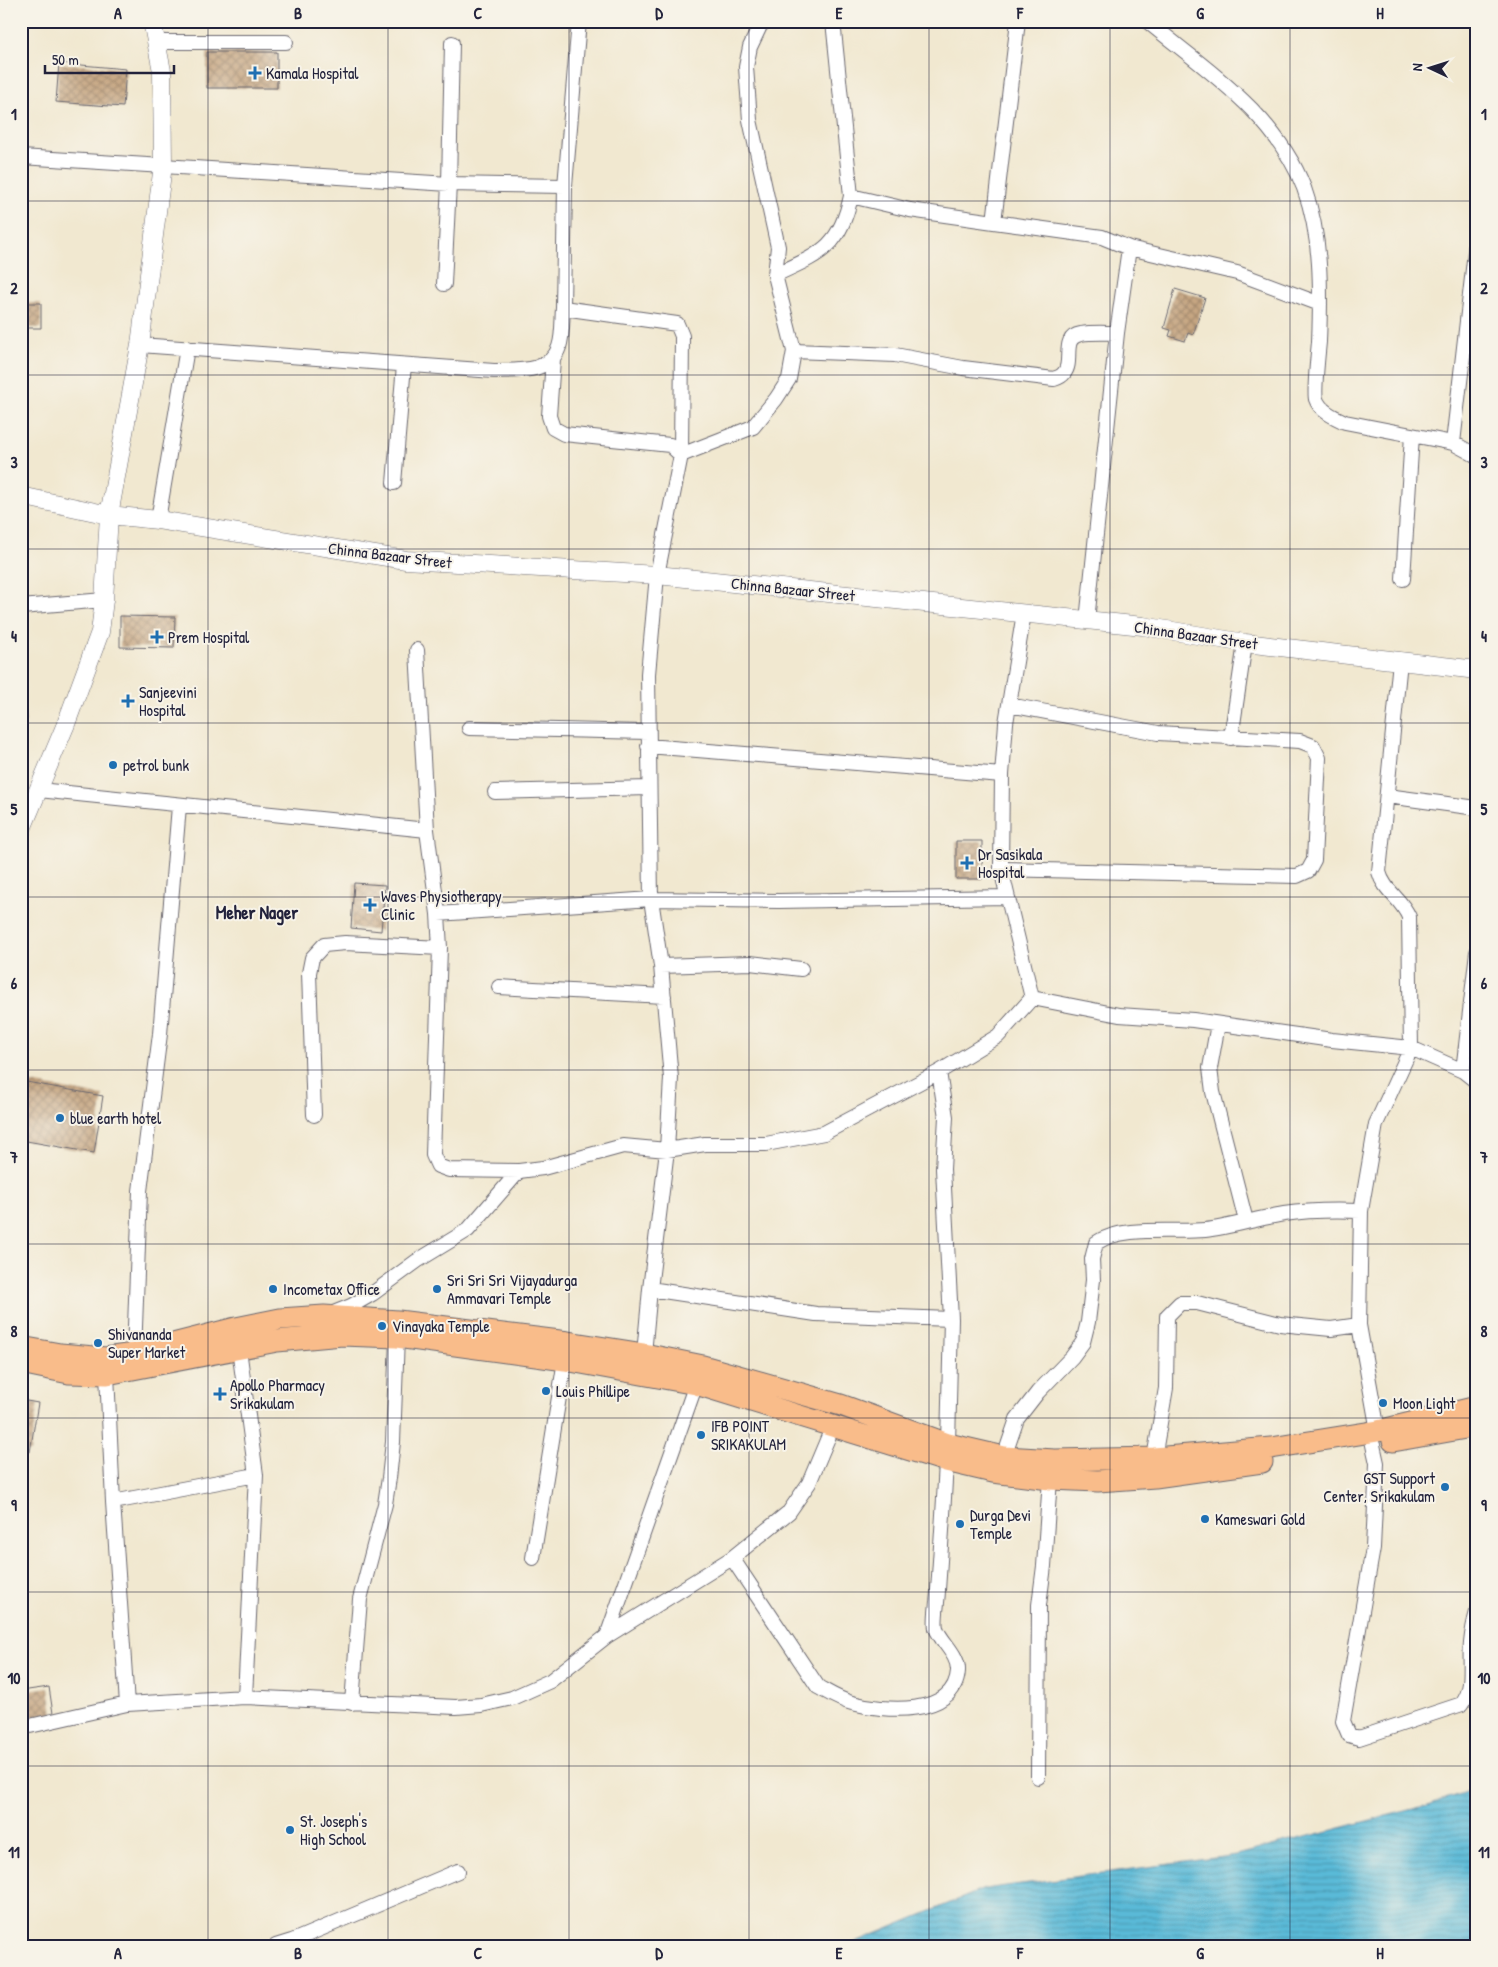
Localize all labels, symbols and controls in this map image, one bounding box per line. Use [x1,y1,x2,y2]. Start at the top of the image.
text: A [114,2,122,24]
text: B [294,2,302,24]
text: C [474,2,483,24]
text: D [655,2,663,24]
text: E [835,2,843,24]
text: F [1016,2,1024,24]
text: G [1196,2,1204,24]
text: H [1376,2,1384,24]
scale bar [45,42,174,74]
north arrow [1406,42,1456,92]
text: 50 m [52,49,79,70]
place label: Kamala Hospital [266,62,359,84]
text: N [1407,62,1426,71]
marker: Kamala Hospital [248,66,262,80]
text: 1 [11,103,17,125]
text: 1 [1481,103,1487,125]
text: 2 [10,277,18,299]
text: 2 [1480,277,1488,299]
text: 3 [10,451,18,473]
text: 3 [1480,451,1488,473]
street label: Chinna Bazaar Street [327,537,454,574]
street label: Chinna Bazaar Street [730,572,856,606]
street label: Chinna Bazaar Street [1133,615,1260,655]
text: 4 [11,625,17,647]
text: 4 [1481,625,1487,647]
place label: Prem Hospital [168,626,250,648]
marker: Prem Hospital [150,630,164,644]
place label: Sanjeevini Hospital [139,681,197,721]
marker: Sanjeevini Hospital [121,694,135,708]
place label: petrol bunk [123,754,189,776]
marker: petrol bunk [107,759,119,771]
text: 5 [11,798,18,820]
text: 5 [1481,798,1488,820]
place label: Dr Sasikala Hospital [978,843,1042,883]
marker: Dr Sasikala Hospital [960,856,974,870]
place label: Waves Physiotherapy Clinic [381,885,502,925]
marker: Waves Physiotherapy Clinic [363,898,377,912]
district label: Meher Nager [216,900,298,926]
text: 6 [11,972,18,994]
text: 6 [1481,972,1488,994]
place label: blue earth hotel [70,1107,162,1129]
marker: blue earth hotel [54,1112,66,1124]
text: 7 [9,1146,18,1168]
text: 7 [1479,1146,1488,1168]
place label: Sri Sri Sri Vijayadurga Ammavari Temple [447,1269,577,1309]
place label: Incometax Office [283,1278,381,1300]
marker: Incometax Office [267,1283,279,1295]
marker: Sri Sri Sri Vijayadurga Ammavari Temple [431,1283,443,1295]
place label: Vinayaka Temple [392,1315,491,1337]
text: 8 [11,1320,18,1342]
marker: Vinayaka Temple [376,1320,388,1332]
text: 8 [1481,1320,1488,1342]
place label: Shivananda Super Market [108,1323,186,1363]
marker: Shivananda Super Market [92,1337,104,1349]
place label: Apollo Pharmacy Srikakulam [230,1374,325,1414]
place label: Louis Phillipe [556,1380,631,1402]
marker: Louis Phillipe [540,1385,552,1397]
marker: Apollo Pharmacy Srikakulam [214,1388,226,1400]
place label: Moon Light [1393,1392,1456,1414]
marker: Moon Light [1377,1397,1389,1409]
place label: IFB POINT SRIKAKULAM [711,1415,786,1455]
marker: IFB POINT SRIKAKULAM [695,1429,707,1441]
place label: GST Support Center, Srikakulam [1323,1467,1435,1507]
marker: GST Support Center, Srikakulam [1439,1481,1451,1493]
text: 9 [11,1494,17,1516]
text: 9 [1481,1494,1487,1516]
place label: Durga Devi Temple [970,1504,1031,1544]
place label: Kameswari Gold [1215,1508,1305,1530]
marker: Kameswari Gold [1199,1513,1211,1525]
marker: Durga Devi Temple [954,1518,966,1530]
text: 10 [8,1667,20,1689]
text: 10 [1478,1667,1490,1689]
place label: St. Joseph's High School [300,1810,367,1850]
marker: St. Joseph's High School [284,1824,296,1836]
text: 11 [8,1841,20,1863]
text: 11 [1478,1841,1490,1863]
text: A [114,1942,122,1964]
text: B [294,1942,302,1964]
text: C [474,1942,483,1964]
text: D [655,1942,663,1964]
text: E [835,1942,843,1964]
text: F [1016,1942,1024,1964]
text: G [1196,1942,1204,1964]
text: H [1376,1942,1384,1964]

